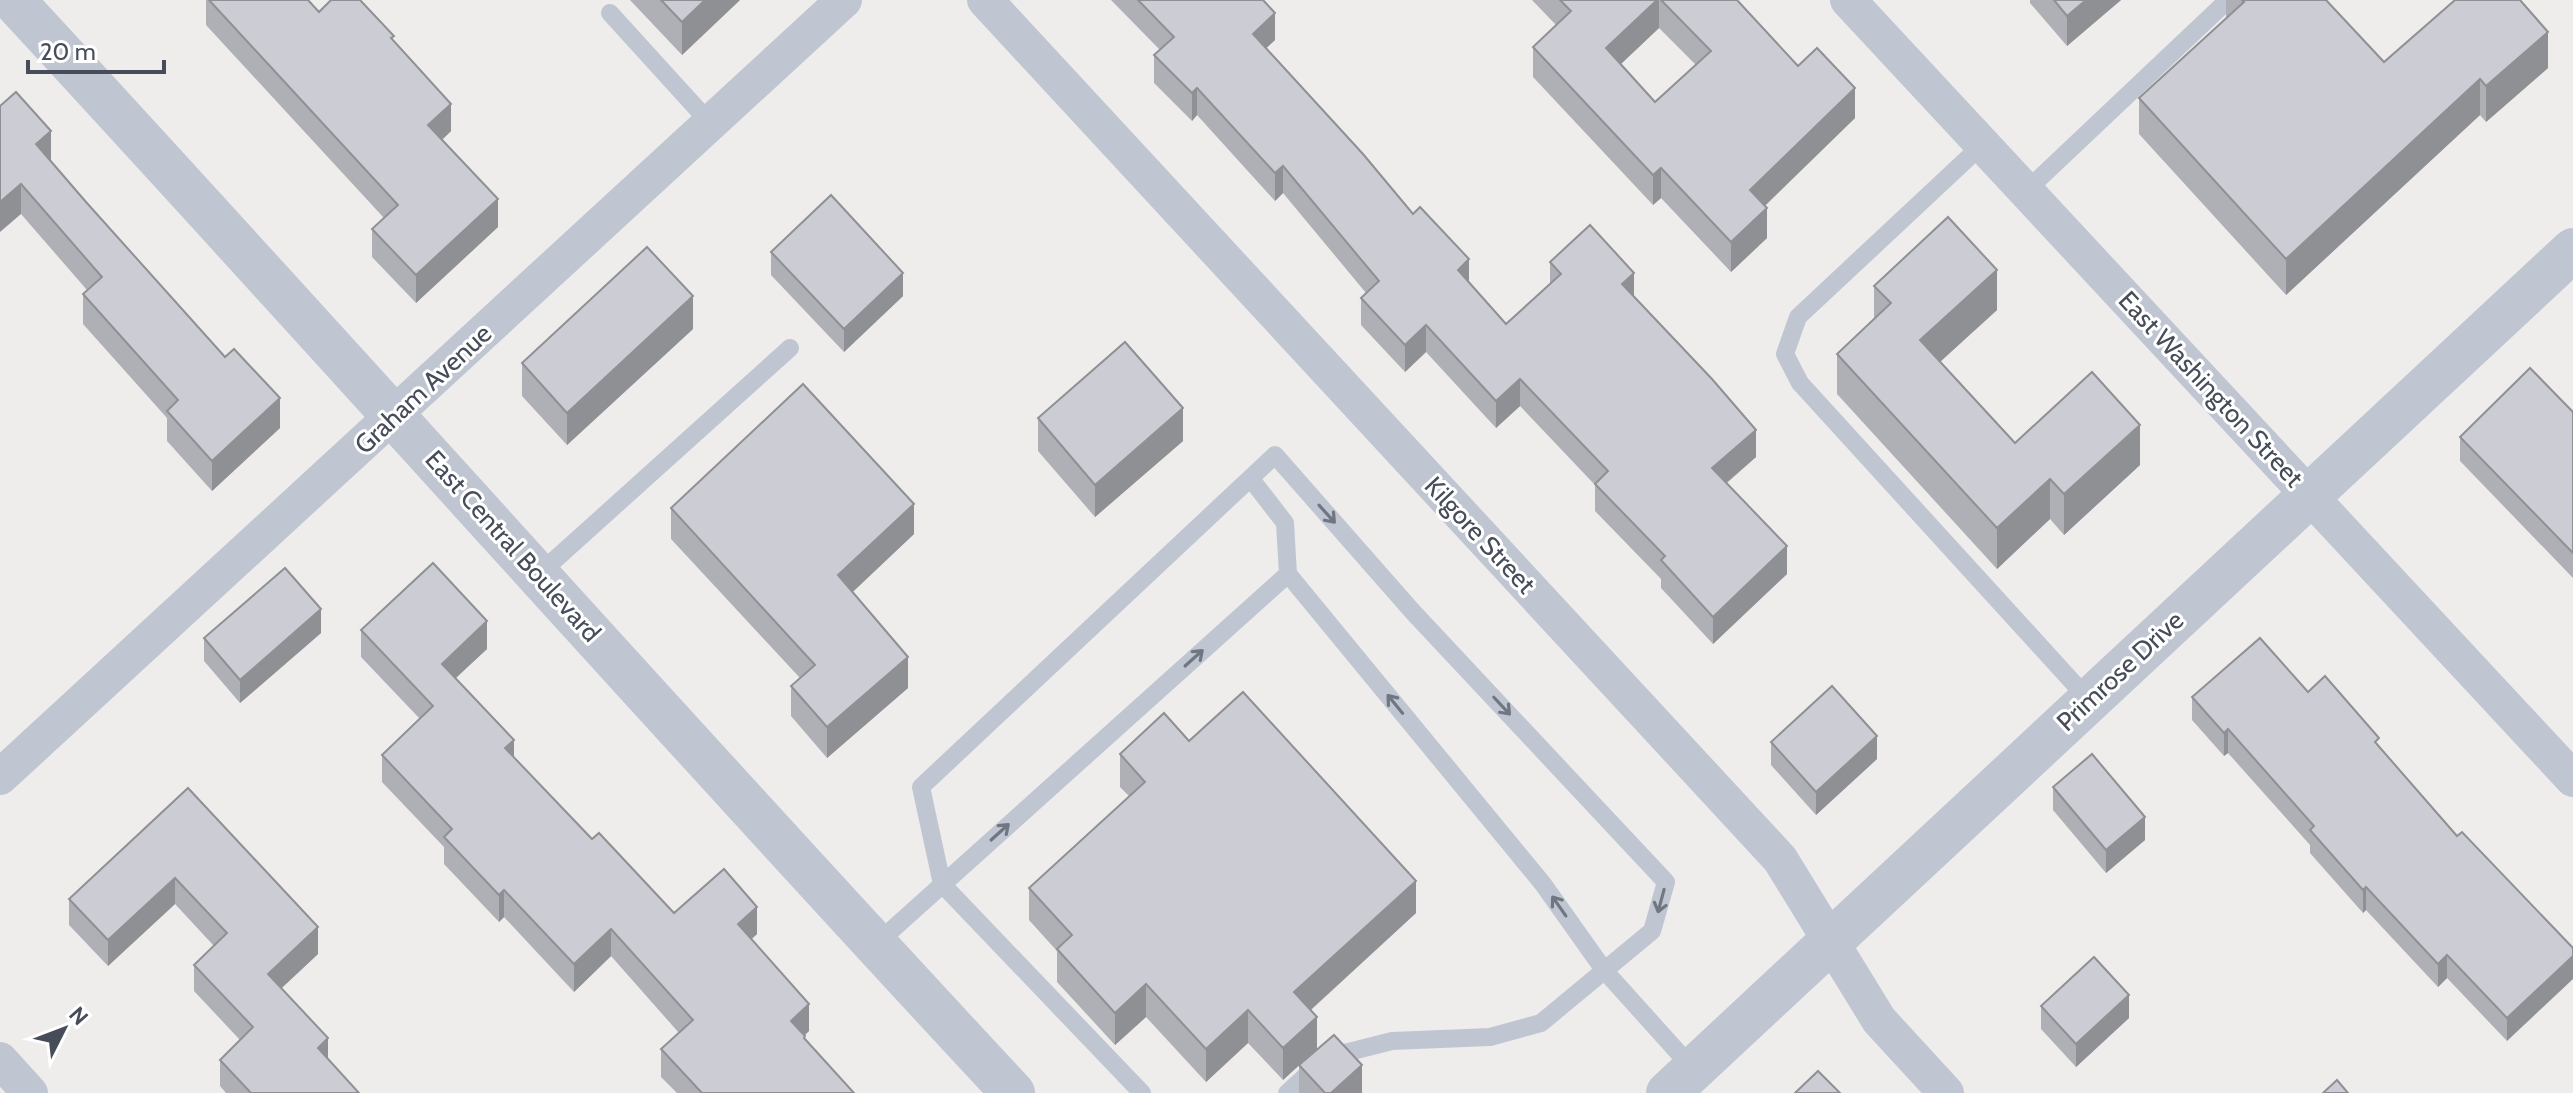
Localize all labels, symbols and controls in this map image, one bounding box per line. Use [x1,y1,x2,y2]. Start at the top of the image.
scale bar [28,24,164,74]
text: 20 m [40,37,96,66]
street label: East Washington Street [2112,284,2310,494]
street label: Graham Avenue [348,317,498,461]
street label: East Central Boulevard [419,444,607,648]
street label: Kilgore Street [1418,470,1542,600]
one-way arrow [1317,503,1335,523]
street label: Primrose Drive [2050,604,2190,738]
one-way arrow [1183,650,1203,668]
one-way arrow [1386,694,1404,715]
one-way arrow [1492,696,1511,716]
one-way arrow [990,823,1010,841]
one-way arrow [1652,887,1667,913]
one-way arrow [1550,896,1567,918]
north arrow [24,989,104,1069]
text: N [63,1001,94,1031]

